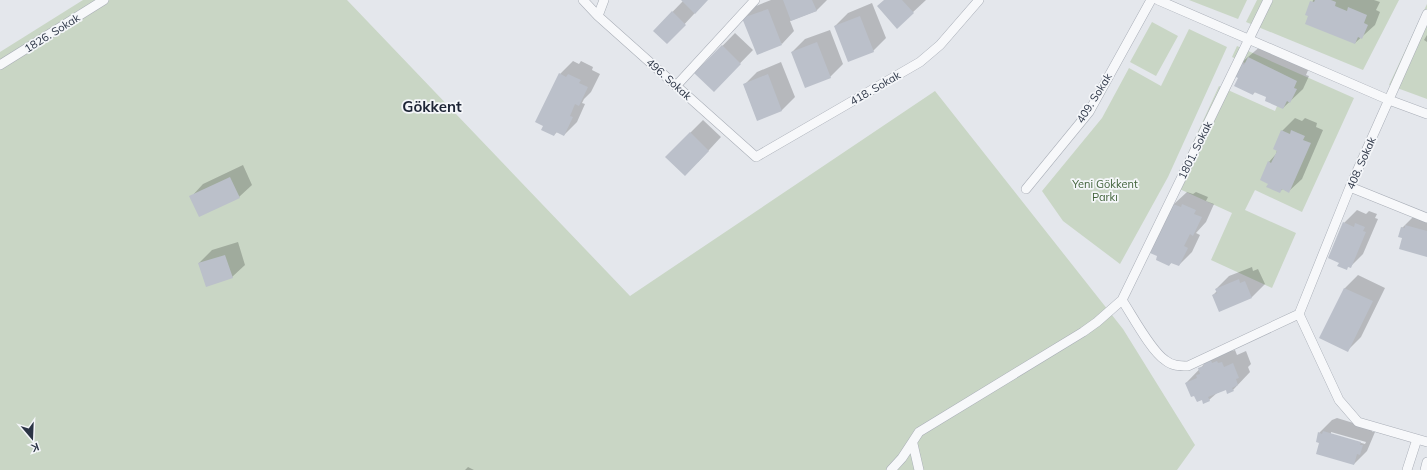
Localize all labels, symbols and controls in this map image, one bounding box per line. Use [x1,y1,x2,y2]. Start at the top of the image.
street label: 1826. Sokak [22,10,83,56]
street label: 496. Sokak [643,55,695,103]
street label: 418. Sokak [847,68,903,108]
street label: 409. Sokak [1073,70,1115,126]
district label: Gökkent [402,97,462,116]
street label: 1801. Sokak [1175,118,1215,181]
street label: 408. Sokak [1343,134,1379,192]
park label: Yeni Gökkent Parkı [1071,177,1138,204]
north arrow [12,418,52,458]
text: K [29,440,41,455]

